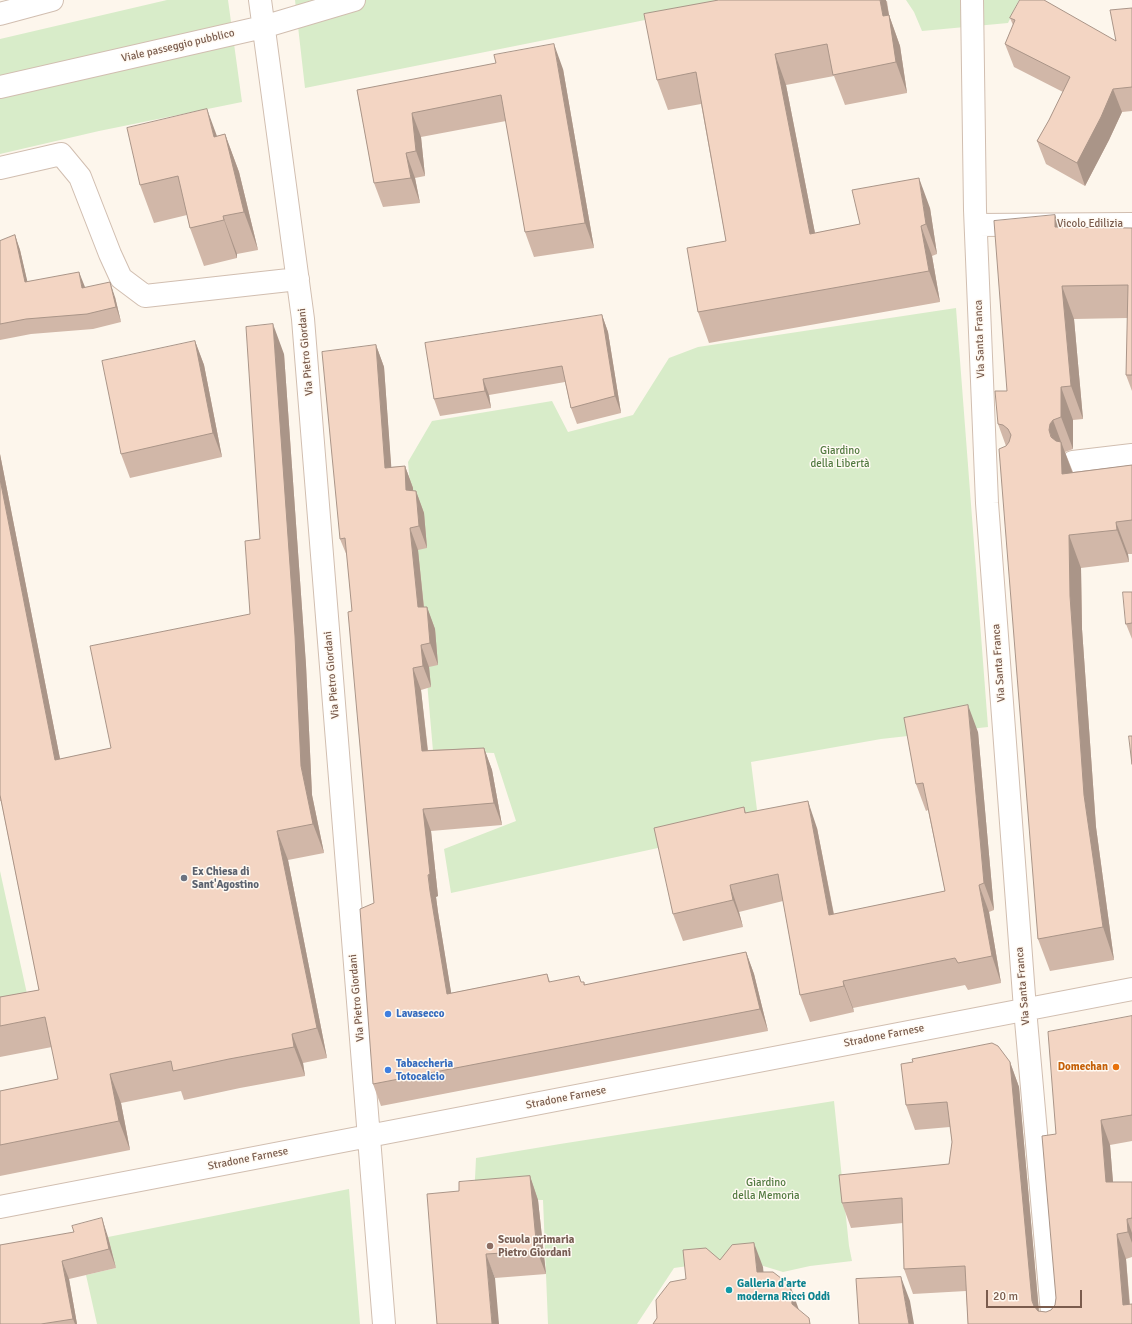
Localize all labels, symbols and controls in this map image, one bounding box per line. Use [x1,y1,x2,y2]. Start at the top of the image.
street label: Viale passeggio pubblico [120,27,236,65]
street label: Vicolo Edilizia [1057,217,1123,231]
street label: Via Santa Franca [972,299,988,379]
street label: Via Pietro Giordani [296,308,316,396]
park label: Giardino della Libertà [810,444,870,470]
street label: Via Santa Franca [990,623,1008,703]
street label: Via Pietro Giordani [322,631,342,719]
place label: Ex Chiesa di Sant'Agostino [192,865,259,891]
marker: Ex Chiesa di Sant'Agostino [179,873,189,883]
street label: Via Santa Franca [1013,946,1033,1026]
street label: Via Pietro Giordani [347,954,367,1042]
place label: Lavasecco [396,1007,444,1021]
marker: Lavasecco [383,1009,393,1019]
street label: Stradone Farnese [843,1022,925,1050]
place label: Tabaccheria Totocalcio [396,1057,453,1083]
place label: Domechan [1058,1060,1108,1074]
marker: Domechan [1111,1062,1121,1072]
marker: Tabaccheria Totocalcio [383,1065,393,1075]
street label: Stradone Farnese [525,1084,607,1112]
street label: Stradone Farnese [207,1145,289,1173]
park label: Giardino della Memoria [732,1176,800,1202]
place label: Scuola primaria Pietro Giordani [498,1233,574,1259]
marker: Scuola primaria Pietro Giordani [485,1241,495,1251]
place label: Galleria d'arte moderna Ricci Oddi [737,1277,830,1303]
scale bar [988,1282,1084,1308]
marker: Galleria d'arte moderna Ricci Oddi [724,1285,734,1295]
text: 20 m [993,1289,1018,1304]

